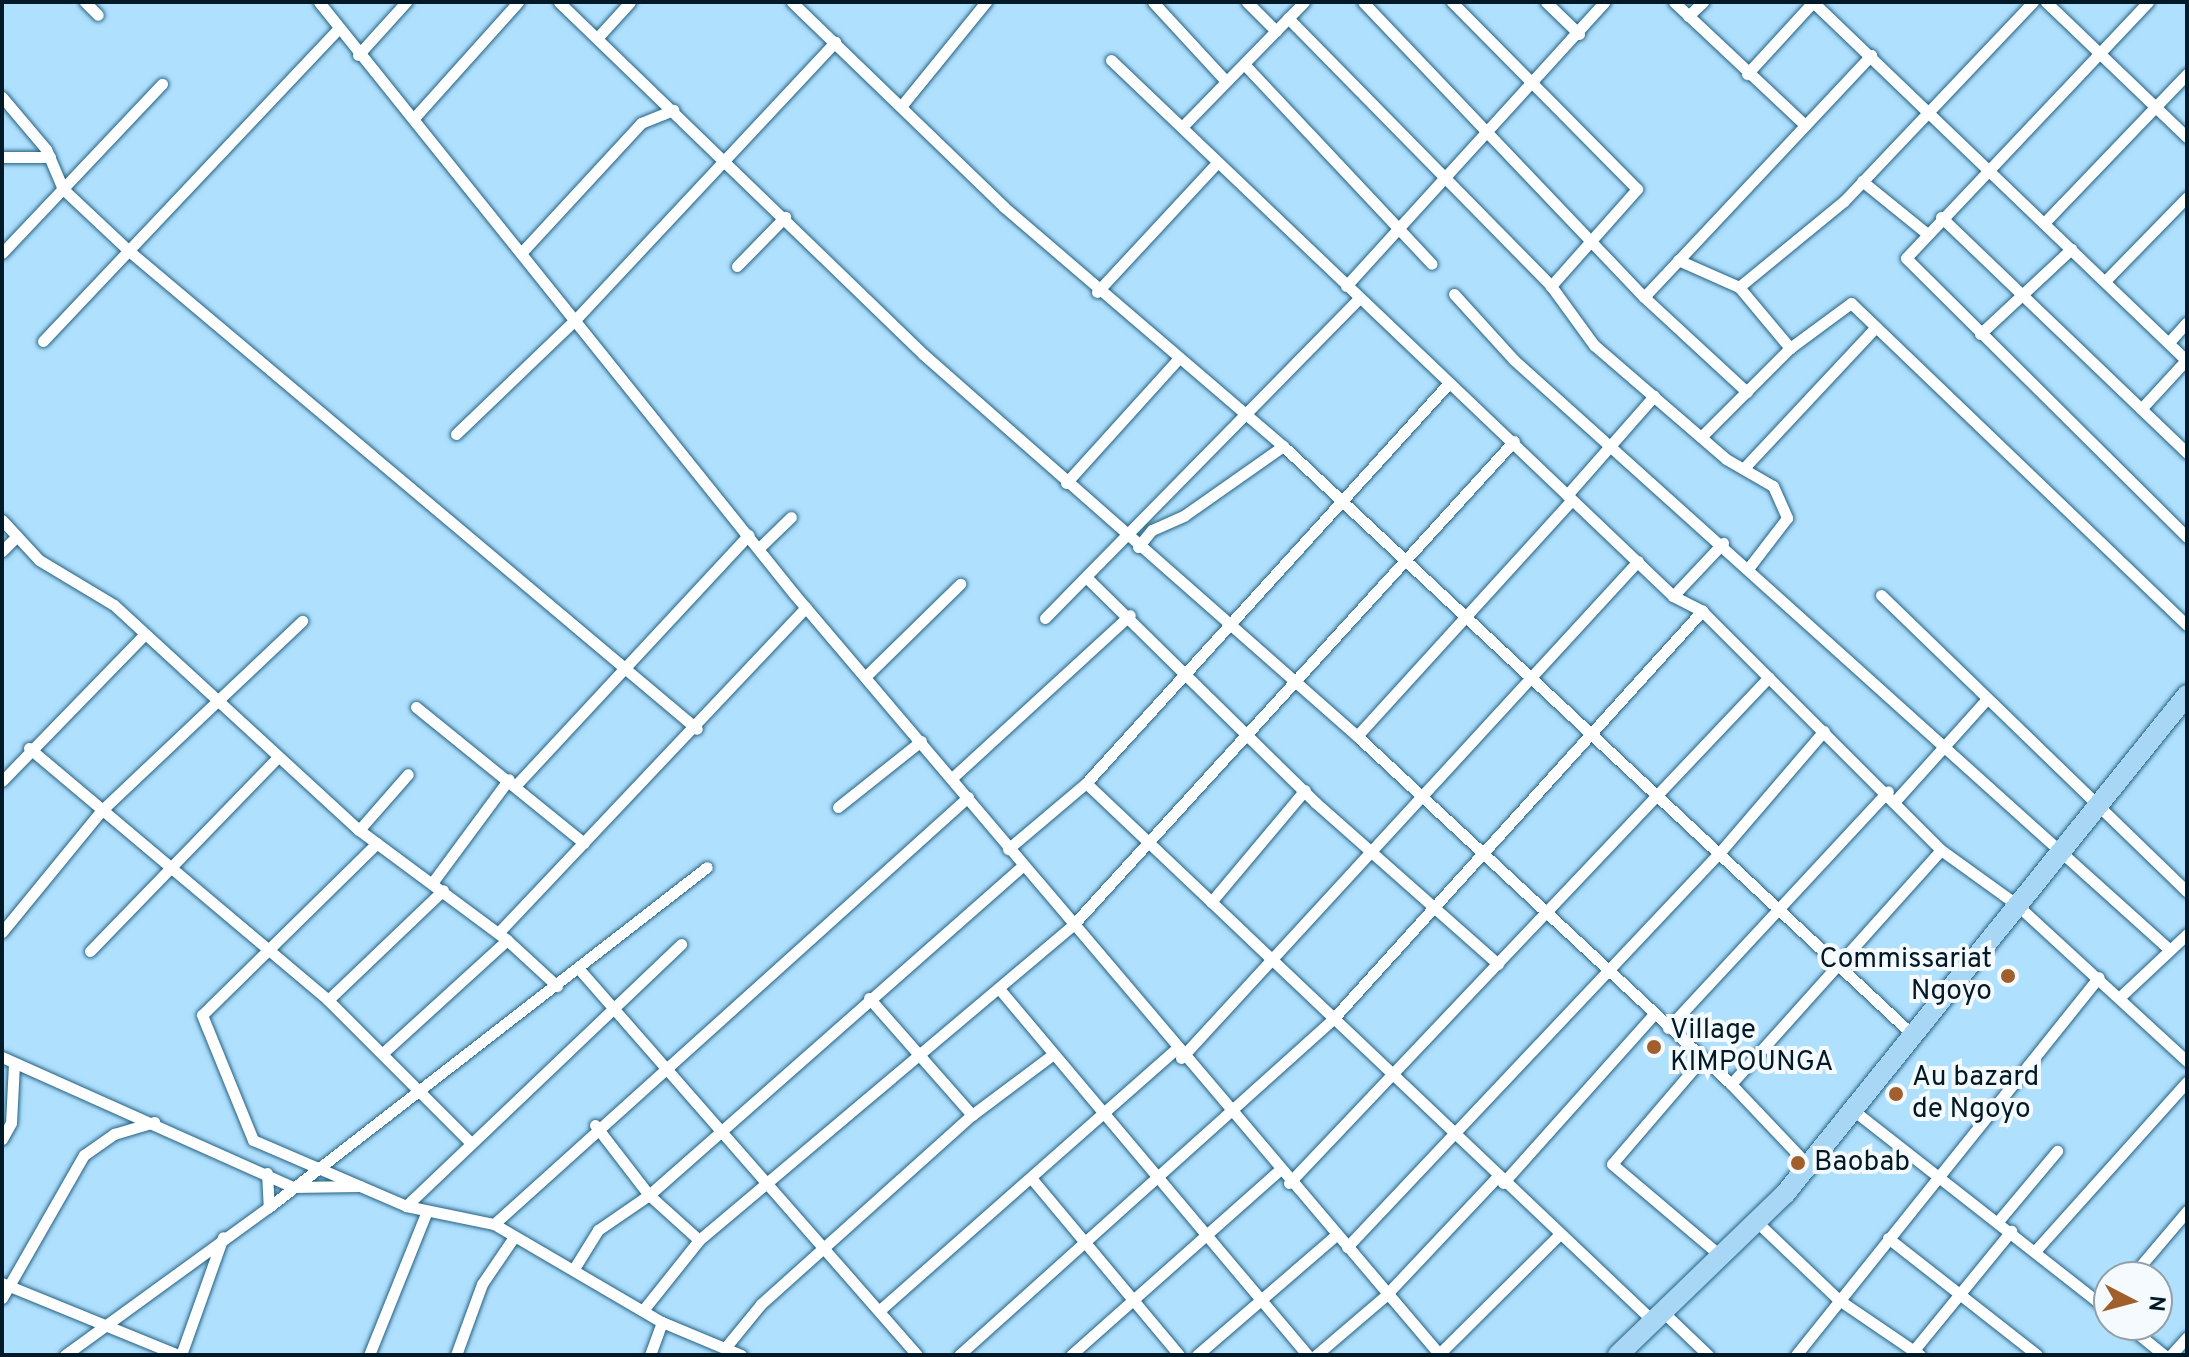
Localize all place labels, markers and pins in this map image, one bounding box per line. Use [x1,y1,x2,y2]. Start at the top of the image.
place label: Commissariat Ngoyo [1820,943,1992,1009]
marker: Commissariat Ngoyo [1999,967,2017,985]
place label: Village KIMPOUNGA [1670,1014,1834,1080]
marker: Village KIMPOUNGA [1645,1038,1663,1056]
place label: Au bazard de Ngoyo [1912,1061,2039,1127]
marker: Au bazard de Ngoyo [1887,1085,1905,1103]
place label: Baobab [1814,1146,1910,1180]
marker: Baobab [1789,1154,1807,1172]

